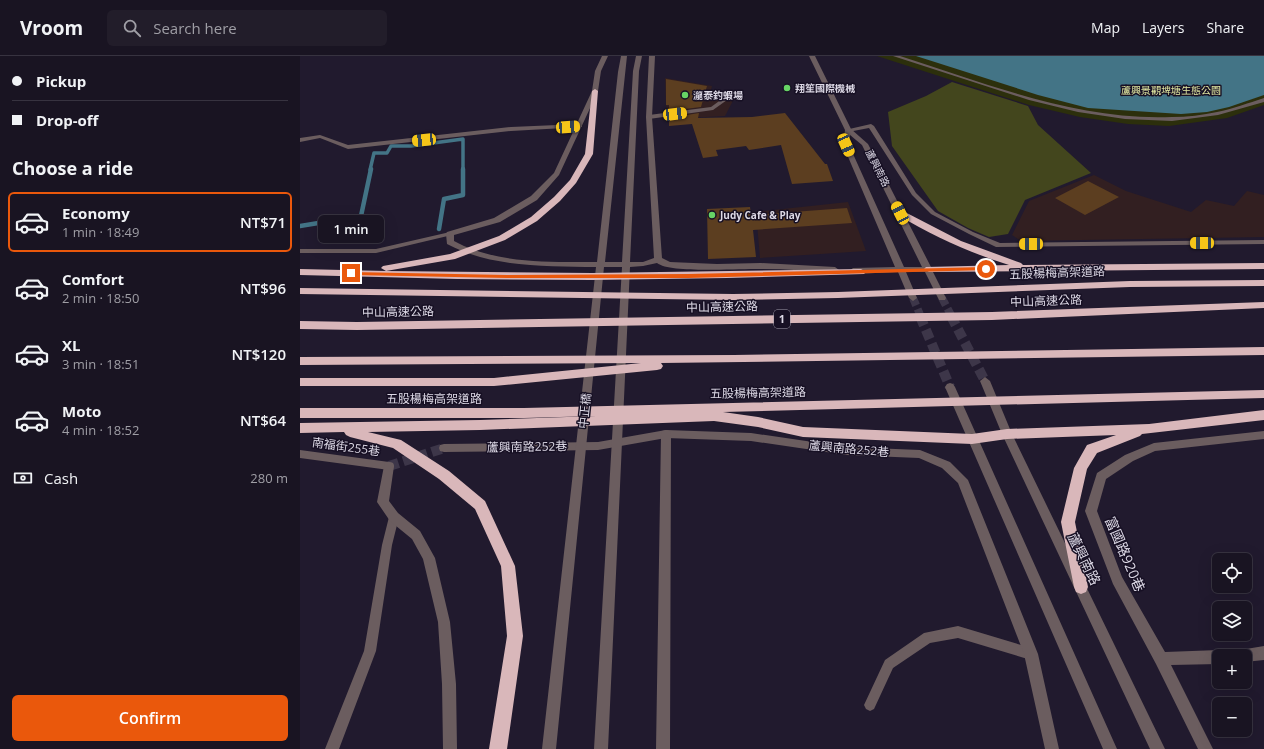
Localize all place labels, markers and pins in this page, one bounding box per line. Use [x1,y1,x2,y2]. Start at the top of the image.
place label: 翔笙國際機械 [795,81,855,95]
marker: 翔笙國際機械 [782,83,792,93]
place label: 瀧泰釣蝦場 [693,88,743,102]
marker: 瀧泰釣蝦場 [680,90,690,100]
place label: Judy Cafe & Play [719,208,801,222]
marker: Judy Cafe & Play [707,210,717,220]

